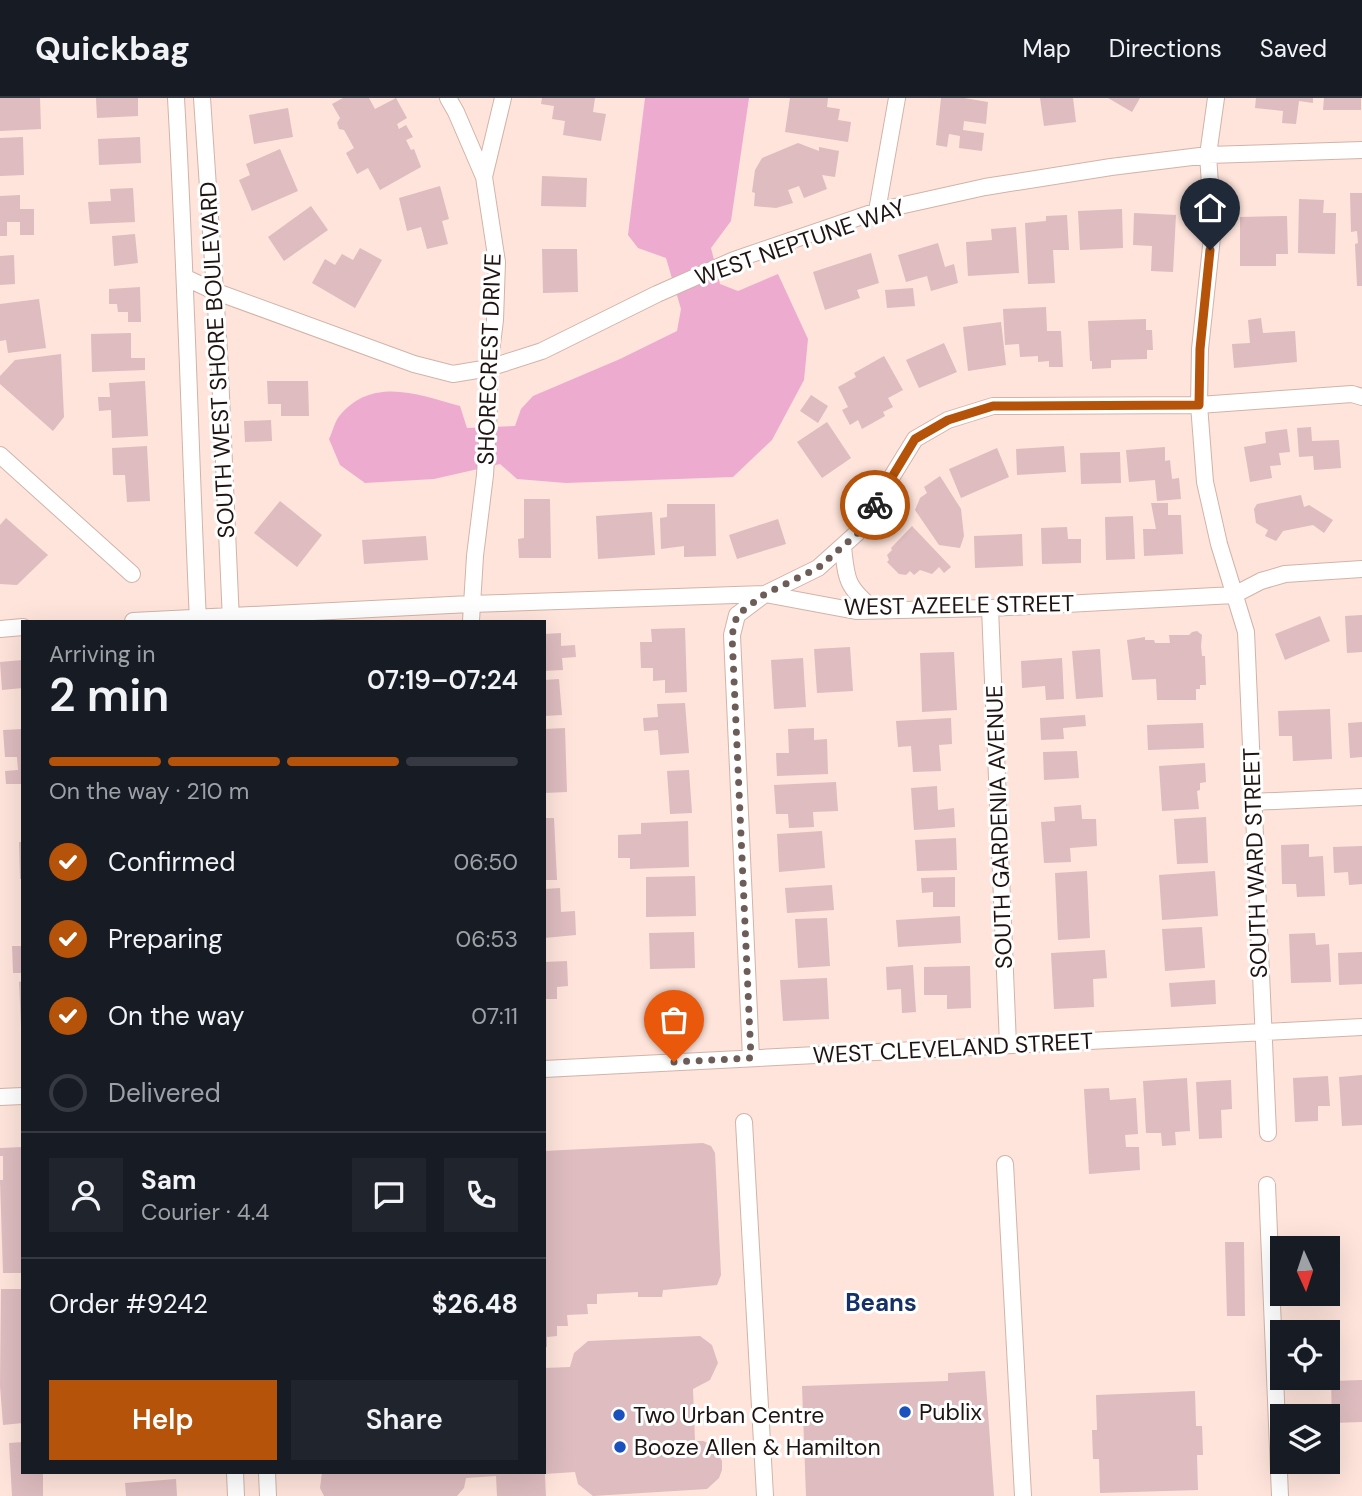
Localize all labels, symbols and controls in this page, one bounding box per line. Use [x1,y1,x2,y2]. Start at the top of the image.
text: Quickbag [35,27,190,70]
text: Map [1023,33,1071,64]
text: Directions [1109,33,1222,64]
text: Saved [1260,33,1327,64]
pin [1180,178,1240,250]
street label: SOUTH WEST SHORE BOULEVARD [193,181,241,539]
icon: home [1191,189,1229,227]
street label: WEST NEPTUNE WAY [691,192,909,292]
street label: SHORECREST DRIVE [470,253,508,465]
courier [840,470,910,540]
icon: bike [856,486,894,524]
street label: WEST AZEELE STREET [843,588,1075,622]
text: Arriving in [49,639,155,669]
text: 07:19–07:24 [367,663,518,697]
text: 2 min [49,665,169,725]
street label: SOUTH GARDENIA AVENUE [979,685,1019,969]
street label: SOUTH WARD STREET [1236,747,1274,979]
text: On the way · 210 m [49,776,249,806]
icon: check [49,843,87,881]
text: Confirmed [108,845,235,879]
text: 06:50 [453,847,518,877]
icon: check [49,920,87,958]
text: Preparing [108,922,223,956]
text: 06:53 [456,924,518,954]
pin [644,990,704,1062]
icon: check [49,997,87,1035]
text: On the way [108,999,244,1033]
text: 07:11 [471,1001,518,1031]
icon: bag [655,1001,693,1039]
street label: WEST CLEVELAND STREET [812,1026,1094,1070]
text: Delivered [108,1076,221,1110]
button: person [49,1158,123,1232]
button: chat [352,1158,426,1232]
button: phone [444,1158,518,1232]
text: Sam [141,1163,196,1197]
text: Courier · 4.4 [141,1197,269,1227]
north arrow [1270,1236,1340,1306]
map controls [1270,1236,1340,1474]
text: Order #9242 [49,1287,208,1321]
text: $26.48 [432,1287,518,1321]
district label: Beans [845,1287,917,1318]
button: locate [1270,1320,1340,1390]
button: Help [49,1380,277,1460]
button: Share [291,1380,518,1460]
place label: Publix [919,1397,982,1427]
place label: Two Urban Centre [633,1400,824,1430]
marker: Publix [897,1404,913,1420]
button: layers [1270,1404,1340,1474]
marker: Two Urban Centre [611,1407,627,1423]
place label: Booze Allen & Hamilton [634,1432,881,1462]
marker: Booze Allen & Hamilton [612,1439,628,1455]

